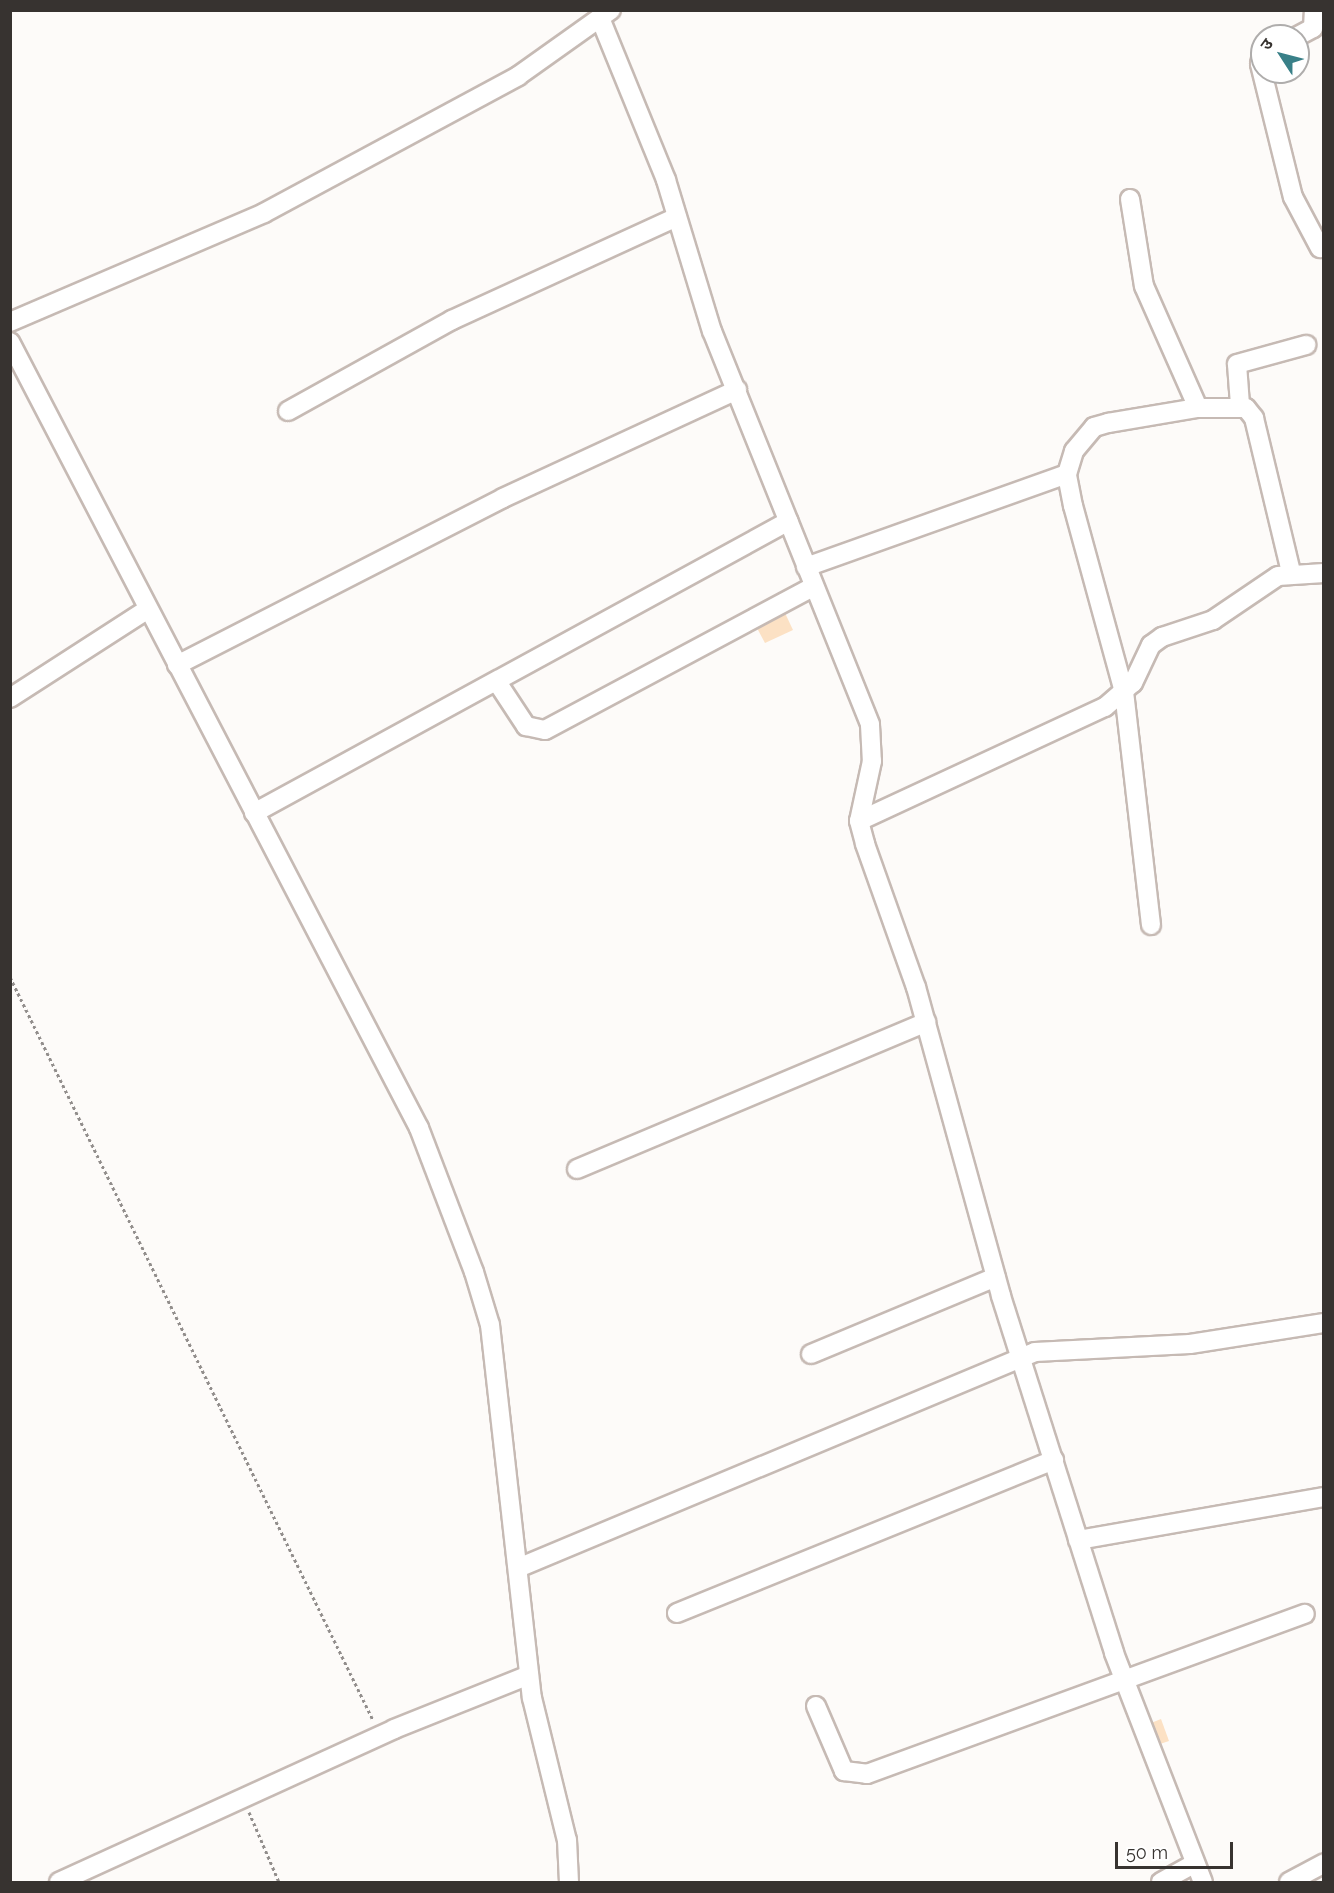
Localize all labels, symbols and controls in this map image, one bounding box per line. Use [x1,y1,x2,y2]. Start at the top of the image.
north arrow [1250,24,1310,84]
text: उ [1256,35,1277,54]
scale bar [1118,1830,1236,1868]
text: 50 m [1126,1842,1168,1863]

